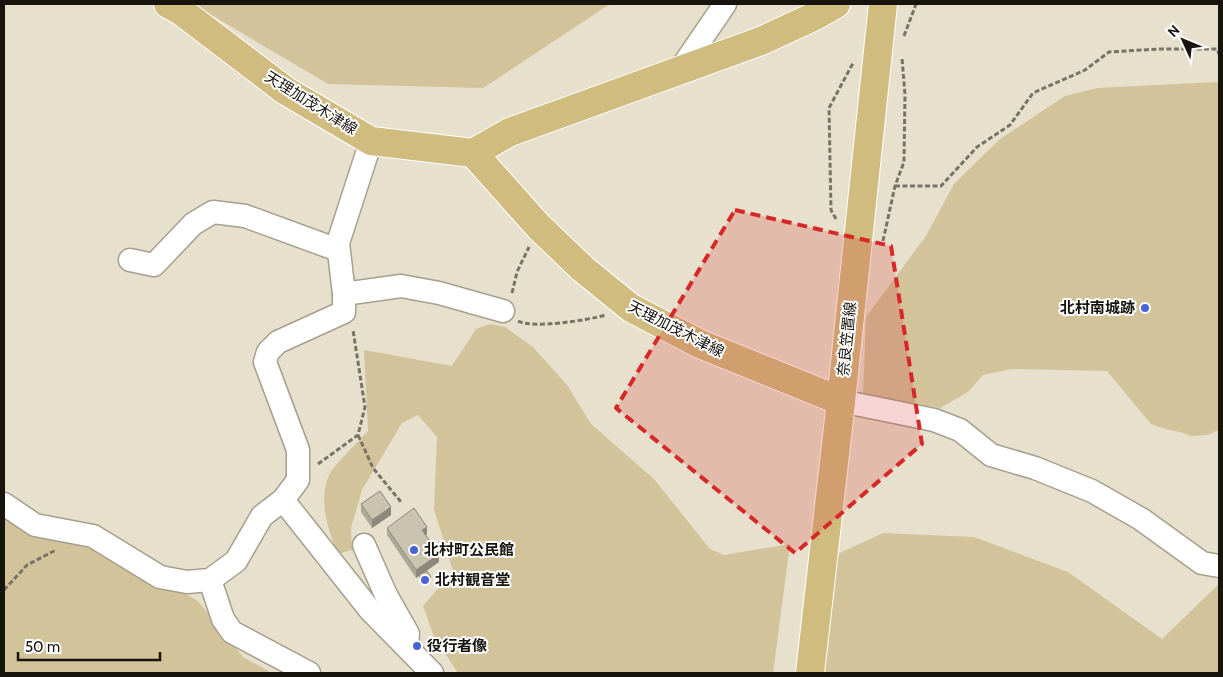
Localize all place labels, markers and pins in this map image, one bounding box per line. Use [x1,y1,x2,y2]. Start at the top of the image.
place label: 北村南城跡 [1060,299,1135,317]
marker: 北村南城跡 [1139,302,1151,314]
place label: 北村町公民館 [424,541,514,559]
marker: 北村町公民館 [408,544,420,556]
place label: 北村観音堂 [435,571,510,589]
marker: 北村観音堂 [419,574,431,586]
place label: 役行者像 [427,637,487,655]
marker: 役行者像 [411,640,423,652]

